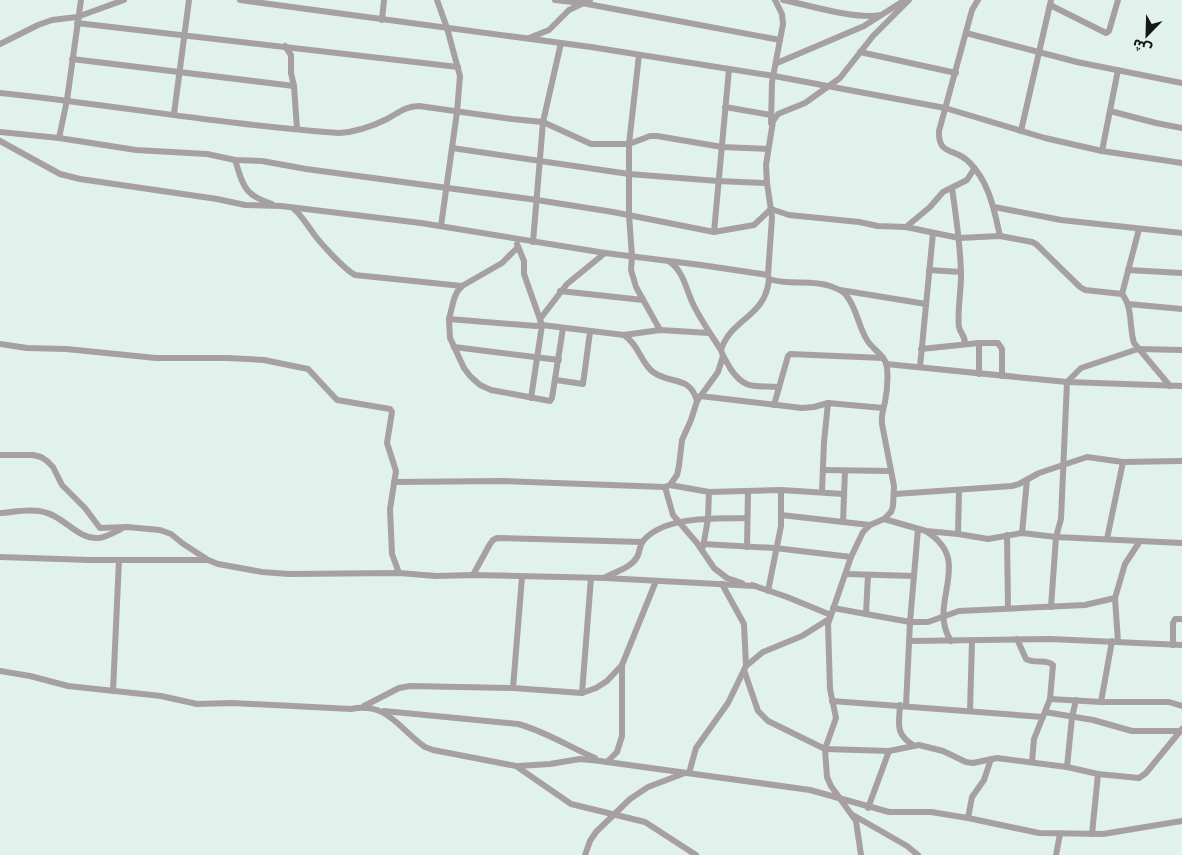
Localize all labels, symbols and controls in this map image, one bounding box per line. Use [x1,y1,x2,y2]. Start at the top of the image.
north arrow [1122,10,1172,60]
text: ش [1130,35,1154,59]

